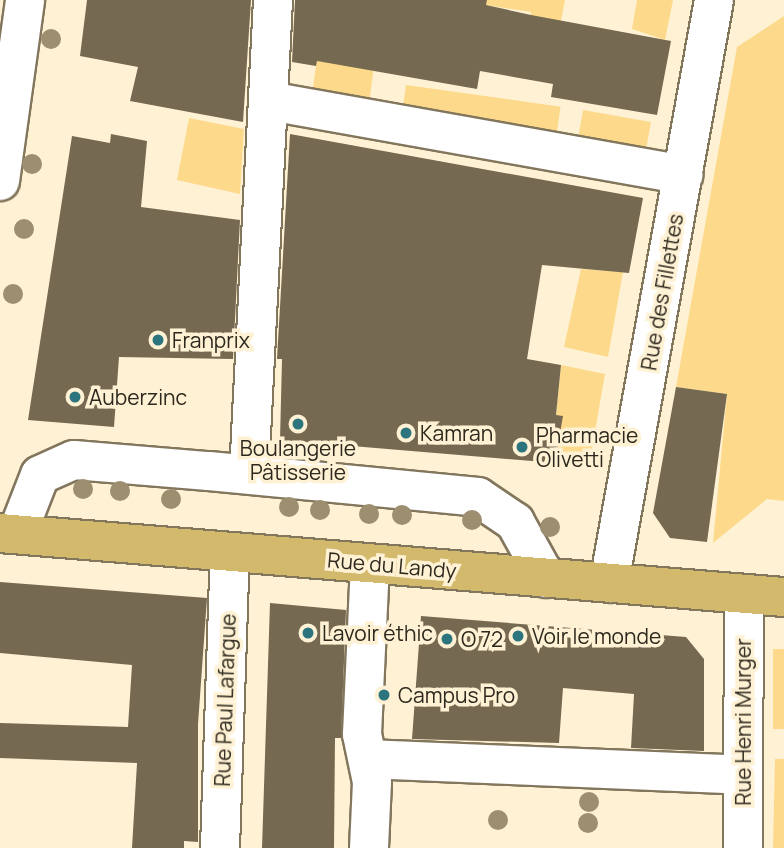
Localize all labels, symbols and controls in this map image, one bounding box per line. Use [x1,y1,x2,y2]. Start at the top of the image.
street label: Rue des Fillettes [636,212,688,372]
place label: Franprix [172,327,250,353]
marker: Franprix [150,332,166,348]
place label: Auberzinc [89,384,187,410]
marker: Auberzinc [67,389,83,405]
marker: Boulangerie Pâtisserie [290,416,306,432]
place label: Kamran [420,420,493,446]
place label: Pharmacie Olivetti [536,422,638,472]
marker: Kamran [398,425,414,441]
place label: Boulangerie Pâtisserie [240,435,356,485]
marker: Pharmacie Olivetti [514,439,530,455]
street label: Rue du Landy [326,547,458,583]
street label: Rue Paul Lafargue [209,613,241,787]
place label: Lavoir éthic [322,620,433,646]
place label: Voir le monde [532,623,661,649]
marker: Lavoir éthic [300,625,316,641]
place label: O 72 [461,626,503,652]
marker: Voir le monde [510,628,526,644]
marker: O 72 [439,631,455,647]
street label: Rue Henri Murger [730,638,756,806]
place label: Campus Pro [398,682,515,708]
marker: Campus Pro [376,687,392,703]

